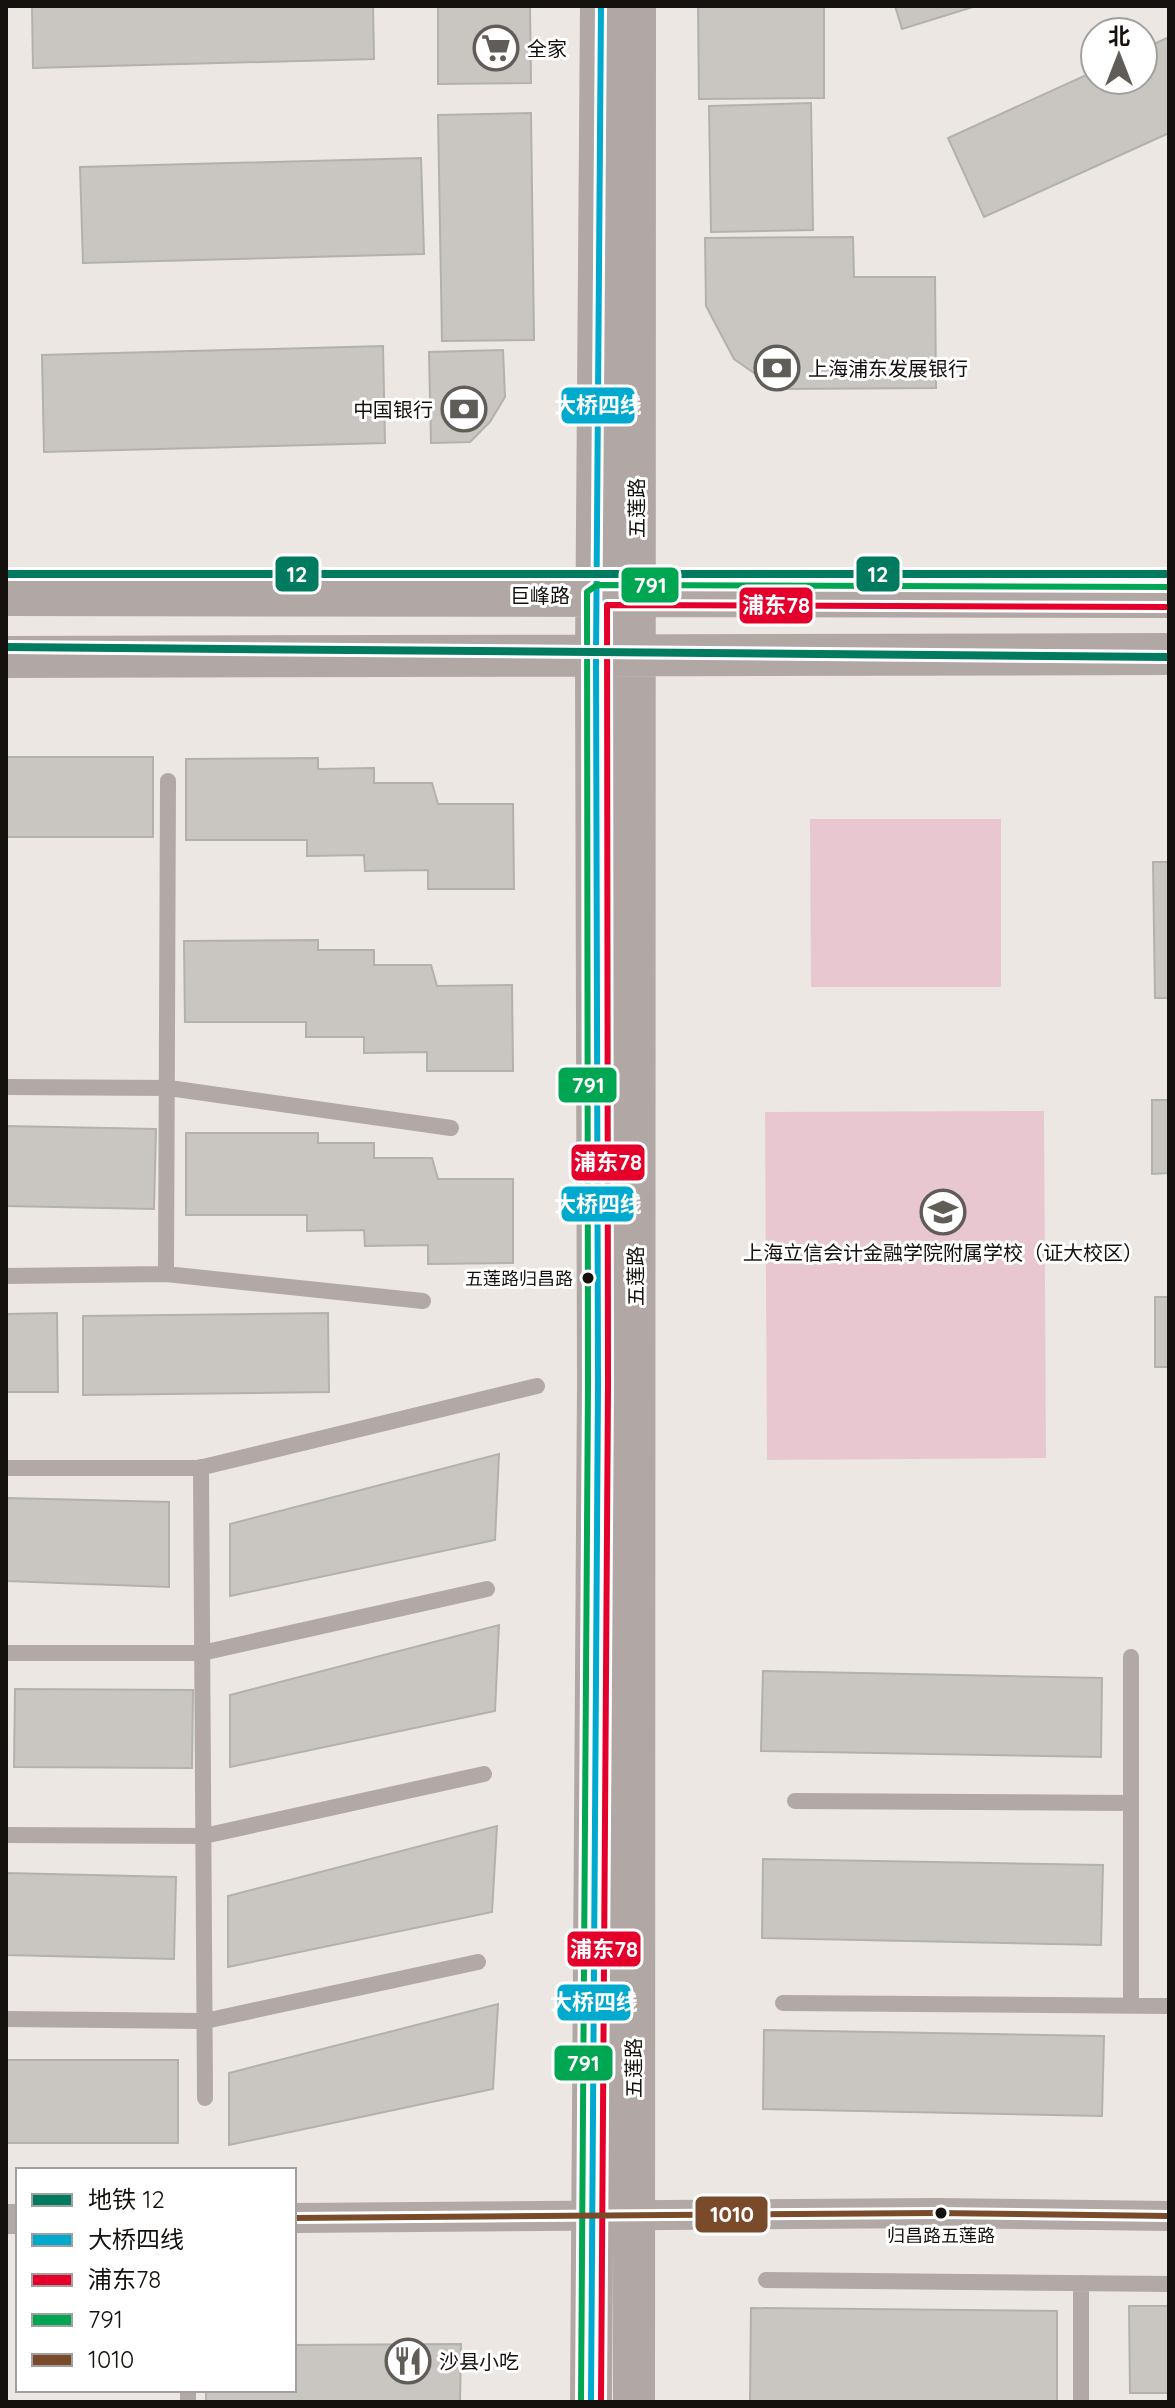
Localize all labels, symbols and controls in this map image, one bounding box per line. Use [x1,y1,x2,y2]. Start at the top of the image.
north arrow [1079,16,1159,96]
text: 北 [1108,22,1130,50]
supermarket icon: 全家 [472,24,520,72]
place label: 全家 [527,36,567,61]
bank icon: 上海浦东发展银行 [753,344,801,392]
place label: 上海浦东发展银行 [808,356,968,381]
bank icon: 中国银行 [440,385,488,433]
line badge: 大桥四线 [560,386,636,425]
text: 大桥四线 [554,391,642,419]
place label: 中国银行 [353,397,433,422]
street label: 五莲路 [624,478,649,538]
line badge: 12 [274,555,320,593]
line badge: 12 [855,555,901,593]
text: 12 [286,560,308,588]
text: 12 [867,560,889,588]
line badge: 791 [620,566,680,604]
text: 791 [633,571,667,599]
street label: 巨峰路 [510,583,570,608]
line badge: 浦东78 [738,586,814,625]
text: 浦东78 [742,591,810,619]
line badge: 791 [557,1066,618,1104]
text: 791 [571,1071,605,1099]
line badge: 浦东78 [570,1143,646,1182]
text: 浦东78 [574,1148,642,1176]
line badge: 大桥四线 [560,1185,635,1223]
school or university icon: 上海立信会计金融学院附属学校（证大校区） [919,1188,967,1236]
text: 大桥四线 [554,1190,642,1218]
place label: 上海立信会计金融学院附属学校（证大校区） [743,1240,1143,1265]
street label: 五莲路 [623,1246,648,1306]
place label: 五莲路归昌路 [465,1267,573,1290]
marker: 五莲路归昌路 [580,1270,596,1286]
line badge: 浦东78 [566,1930,642,1968]
text: 浦东78 [570,1935,638,1963]
line badge: 大桥四线 [556,1983,632,2022]
text: 大桥四线 [550,1988,638,2016]
street label: 五莲路 [621,2038,646,2098]
line badge: 791 [553,2044,614,2082]
text: 791 [566,2049,600,2077]
legend [16,2168,296,2392]
text: 地铁 12 [88,2184,165,2214]
line badge: 1010 [694,2195,769,2234]
text: 1010 [710,2200,754,2228]
marker: 归昌路五莲路 [933,2205,949,2221]
text: 大桥四线 [88,2224,184,2254]
place label: 归昌路五莲路 [887,2224,995,2247]
text: 浦东78 [88,2264,161,2294]
text: 791 [88,2304,123,2334]
restaurant icon: 沙县小吃 [384,2337,432,2385]
text: 1010 [88,2344,134,2374]
place label: 沙县小吃 [439,2349,519,2374]

